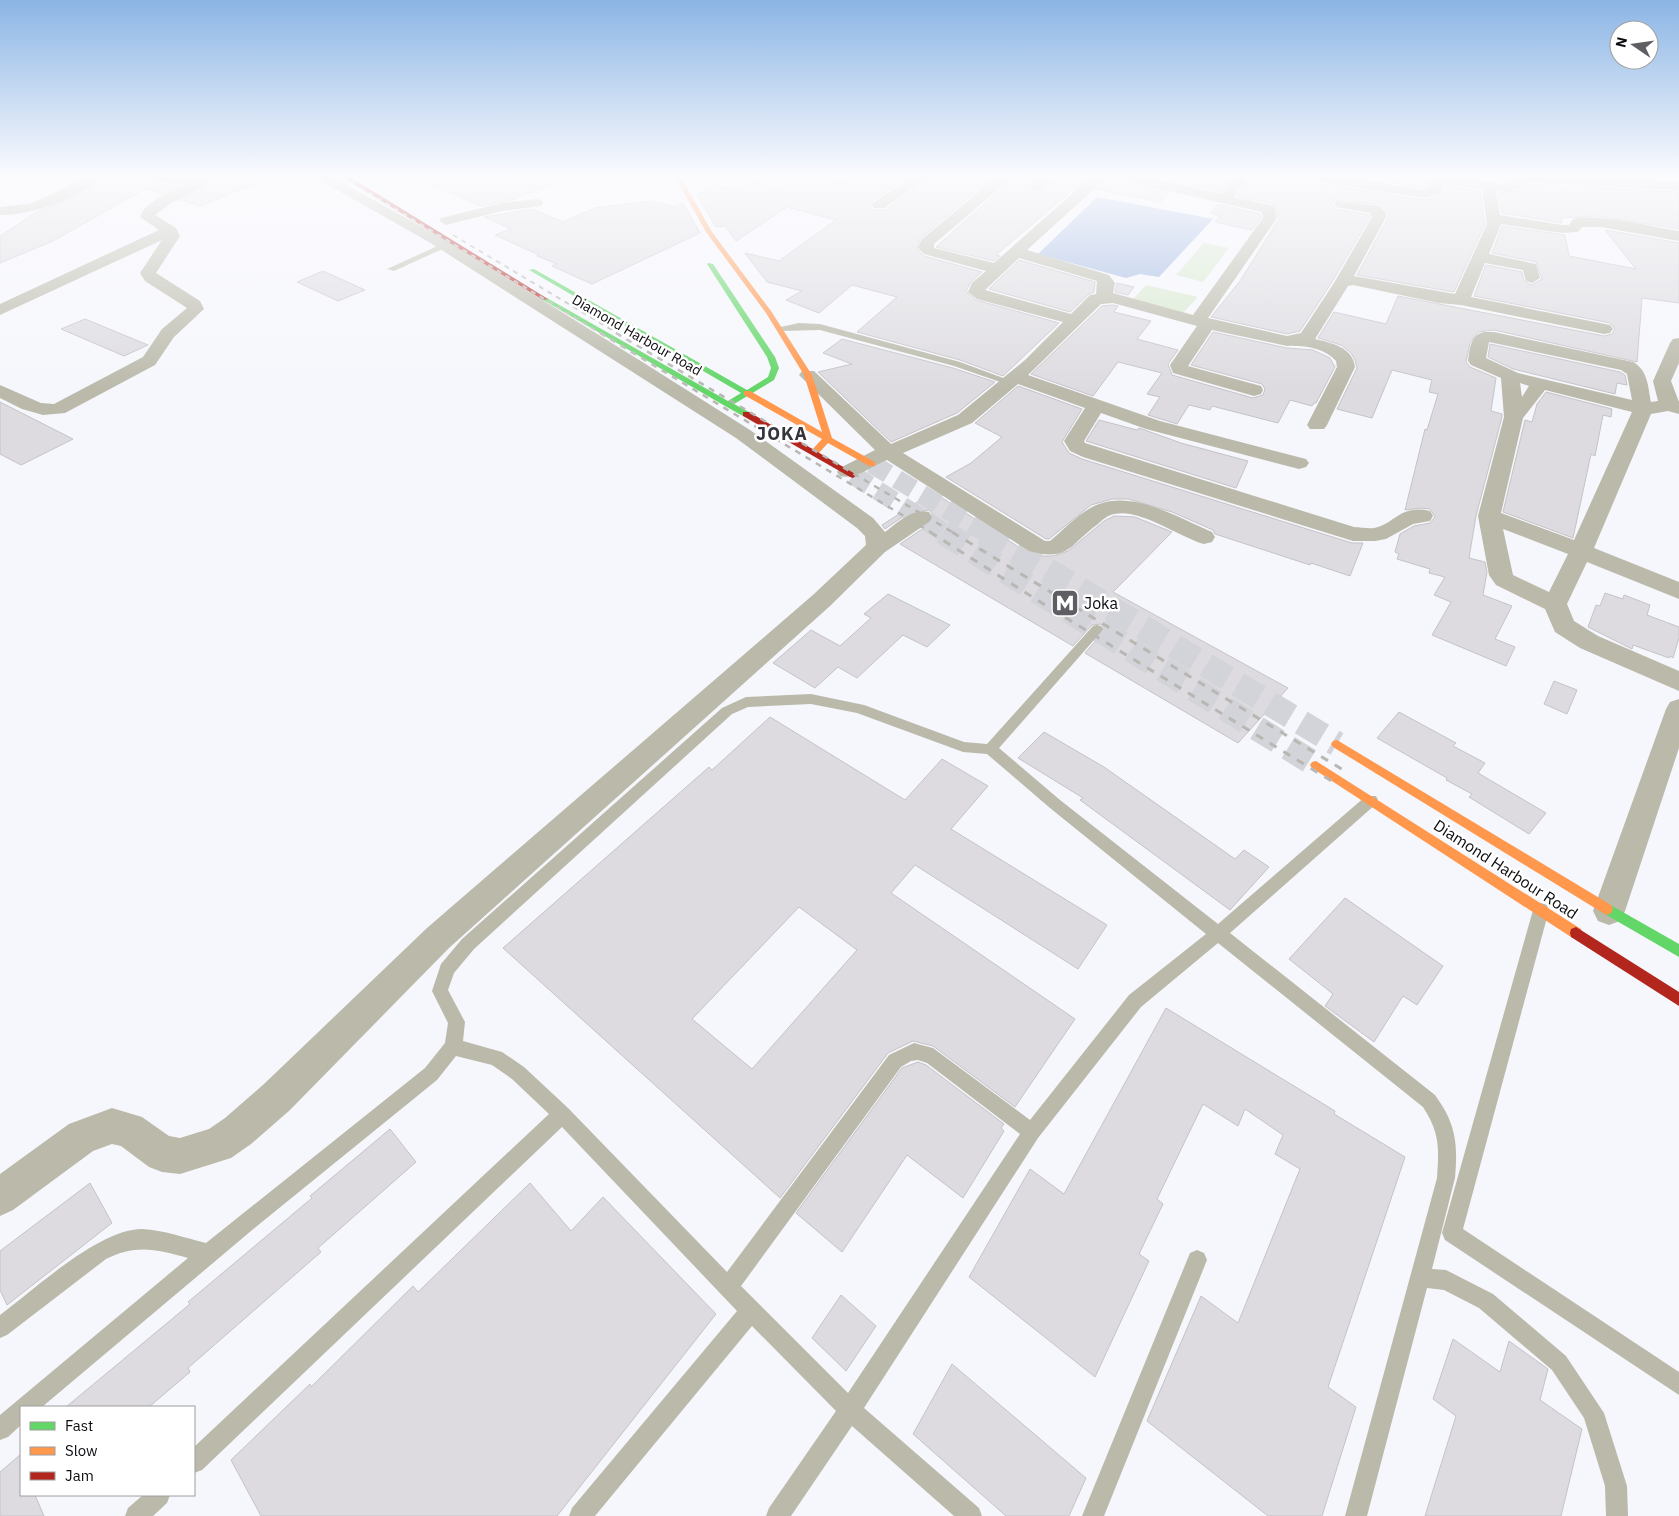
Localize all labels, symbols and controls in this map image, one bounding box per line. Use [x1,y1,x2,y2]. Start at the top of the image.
north arrow [1609,20,1659,70]
text: N [1611,35,1631,49]
street label: Diamond Harbour Road [569,290,705,380]
district label: JOKA [756,422,808,445]
metro station icon: Joka [1050,588,1080,618]
place label: Joka [1084,593,1118,613]
street label: Diamond Harbour Road [1430,815,1582,923]
legend [20,1406,195,1496]
text: Fast [65,1416,93,1435]
text: Slow [65,1441,98,1460]
text: Jam [65,1466,94,1485]

